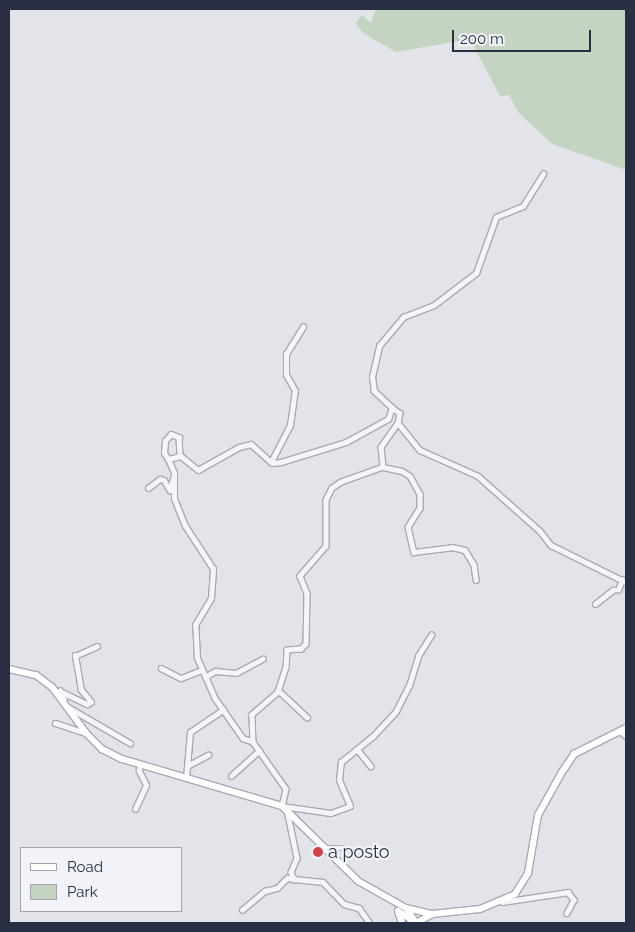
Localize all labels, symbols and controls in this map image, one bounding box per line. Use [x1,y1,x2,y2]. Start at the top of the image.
scale bar [455,20,594,52]
text: 200 m [460,30,504,48]
place label: a posto [328,841,389,863]
marker: a posto [312,846,324,858]
legend [20,847,182,912]
text: Road [67,858,103,876]
text: Park [67,883,98,901]

